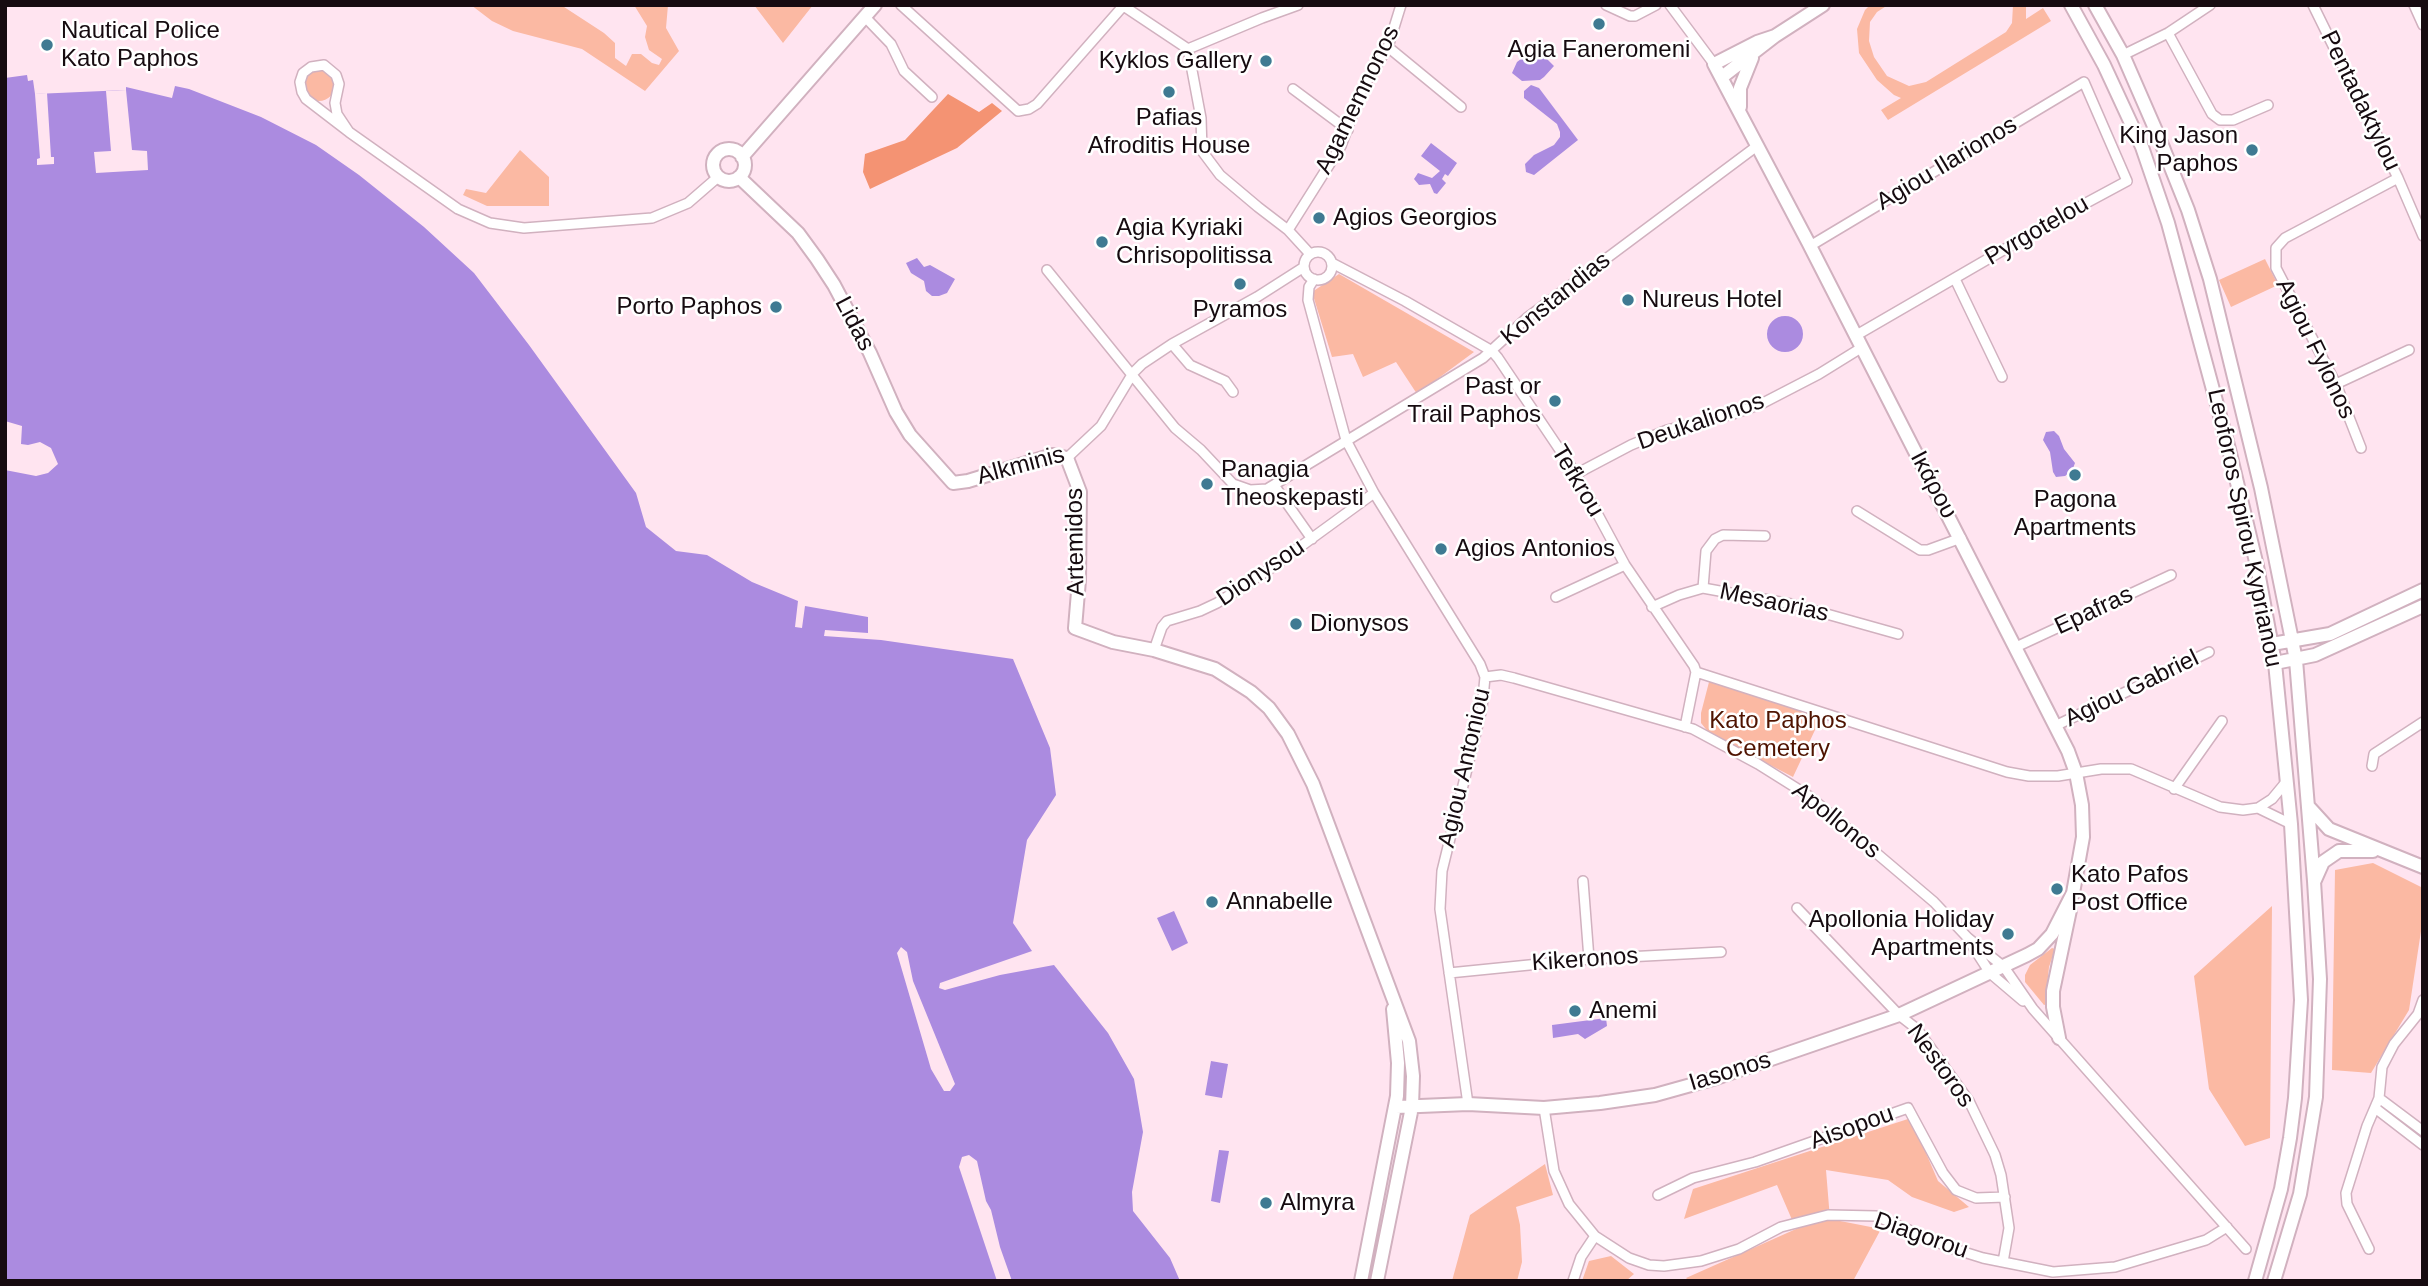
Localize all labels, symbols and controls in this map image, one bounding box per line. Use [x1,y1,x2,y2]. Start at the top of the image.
marker: Agia Faneromeni [1591,16,1607,32]
place label: Nautical Police Kato Paphos [61,17,220,73]
street label: Agamemnonos [1310,21,1406,179]
street label: Pentadaktylou [2314,26,2406,176]
place label: Agia Faneromeni [1508,36,1690,64]
marker: Nautical Police Kato Paphos [39,37,55,53]
place label: Kyklos Gallery [1099,47,1252,75]
marker: Kyklos Gallery [1258,53,1274,69]
marker: Pafias Afroditis House [1161,84,1177,100]
place label: Pafias Afroditis House [1088,104,1250,160]
street label: Agiou Ilarionos [1872,111,2022,217]
place label: King Jason Paphos [2119,122,2238,178]
marker: King Jason Paphos [2244,142,2260,158]
street label: Pyrgotelou [1980,190,2094,272]
place label: Agios Georgios [1333,204,1497,232]
marker: Agios Georgios [1311,210,1327,226]
place label: Agia Kyriaki Chrisopolitissa [1116,214,1272,270]
marker: Agia Kyriaki Chrisopolitissa [1094,234,1110,250]
street label: Konstandias [1496,246,1616,352]
street label: Agiou Fylonos [2269,274,2361,424]
marker: Pyramos [1232,276,1248,292]
place label: Nureus Hotel [1642,286,1782,314]
street label: Lidas [828,292,880,356]
marker: Nureus Hotel [1620,292,1636,308]
place label: Porto Paphos [617,293,762,321]
place label: Pyramos [1193,296,1287,324]
marker: Porto Paphos [768,299,784,315]
place label: Past or Trail Paphos [1407,373,1541,429]
street label: Leoforos Spirou Kyprianou [2200,386,2288,670]
street label: Deukalionos [1634,387,1768,457]
marker: Past or Trail Paphos [1547,393,1563,409]
street label: Tefkrou [1544,440,1610,522]
street label: Alkminis [974,441,1068,491]
street label: Ικάρου [1903,446,1963,524]
place label: Panagia Theoskepasti [1221,456,1364,512]
marker: Pagona Apartments [2067,467,2083,483]
marker: Panagia Theoskepasti [1199,476,1215,492]
place label: Pagona Apartments [2014,486,2136,542]
street label: Artemidos [1061,488,1091,596]
street label: Dionysou [1211,533,1311,613]
place label: Agios Antonios [1455,535,1615,563]
marker: Agios Antonios [1433,541,1449,557]
street label: Mesaorias [1717,577,1831,629]
street label: Epafras [2050,580,2138,642]
place label: Dionysos [1310,610,1409,638]
marker: Dionysos [1288,616,1304,632]
street label: Agiou Gabriel [2060,644,2204,734]
street label: Agiou Antoniou [1433,685,1497,851]
park label: Kato Paphos Cemetery [1709,707,1847,763]
street label: Apollonos [1786,777,1886,865]
place label: Kato Pafos Post Office [2071,861,2188,917]
marker: Kato Pafos Post Office [2049,881,2065,897]
place label: Annabelle [1226,888,1333,916]
marker: Annabelle [1204,894,1220,910]
place label: Apollonia Holiday Apartments [1809,906,1994,962]
marker: Apollonia Holiday Apartments [2000,926,2016,942]
street label: Kikeronos [1531,942,1639,978]
place label: Anemi [1589,997,1657,1025]
marker: Anemi [1567,1003,1583,1019]
street label: Nestoros [1900,1019,1980,1113]
street label: Iasonos [1686,1046,1774,1098]
street label: Aisopou [1806,1100,1898,1156]
place label: Almyra [1280,1189,1355,1217]
marker: Almyra [1258,1195,1274,1211]
street label: Diagorou [1870,1207,1972,1265]

